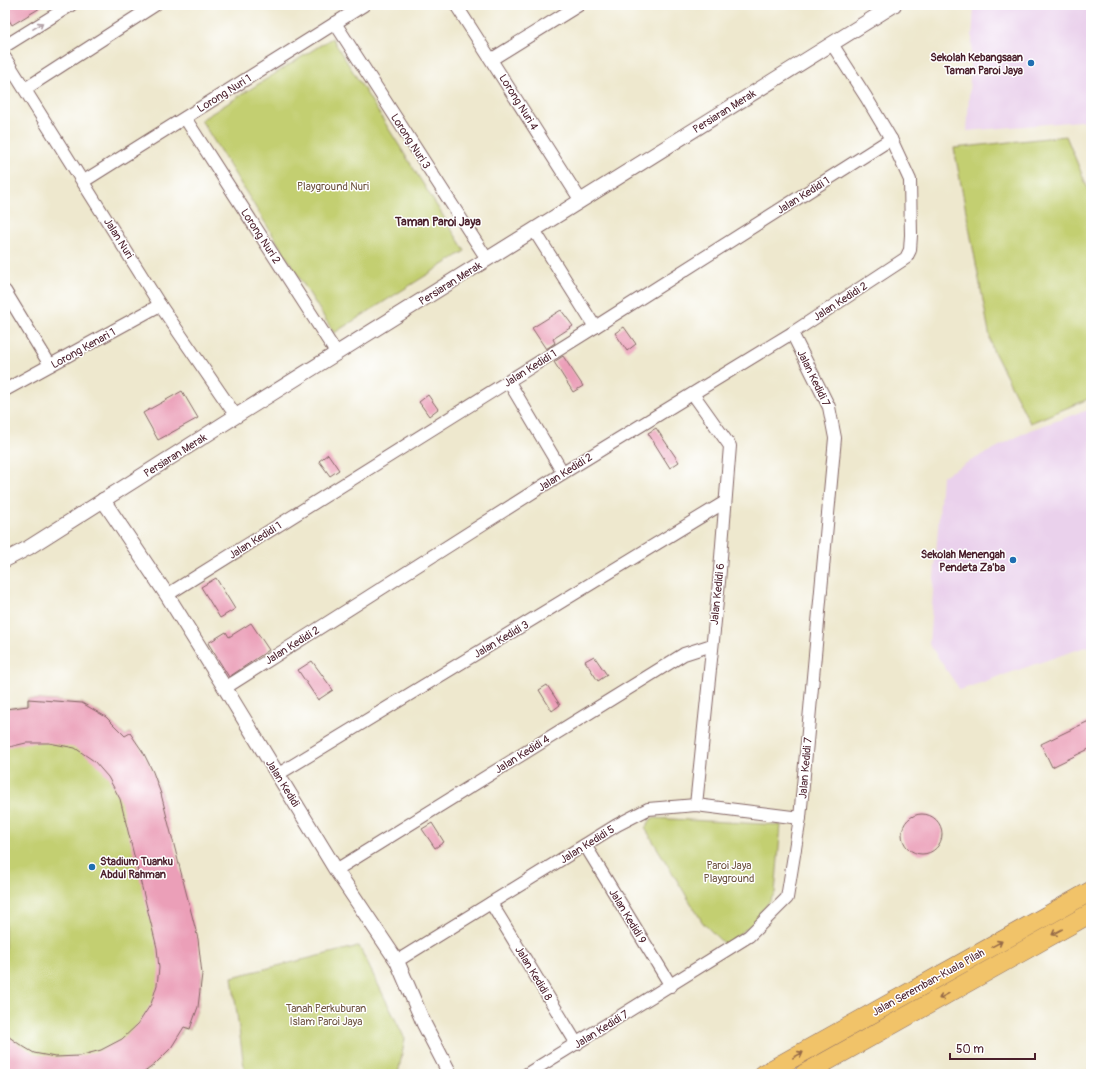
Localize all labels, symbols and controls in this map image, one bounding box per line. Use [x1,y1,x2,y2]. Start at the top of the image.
one-way arrow [32,21,44,29]
place label: Sekolah Kebangsaan Taman Paroi Jaya [930,51,1023,77]
marker: Sekolah Kebangsaan Taman Paroi Jaya [1026,58,1036,68]
street label: Lorong Nuri 1 [195,72,254,115]
street label: Lorong Nuri 4 [496,72,541,133]
street label: Persiaran Merak [690,87,758,136]
street label: Lorong Nuri 3 [388,111,433,171]
street label: Jalan Kedidi 1 [774,174,832,217]
park label: Playground Nuri [297,180,369,193]
street label: Lorong Nuri 2 [238,206,283,266]
district label: Taman Paroi Jaya [394,215,481,230]
street label: Jalan Nuri [101,216,136,261]
street label: Persiaran Merak [416,259,484,308]
street label: Jalan Kedidi 2 [811,279,870,324]
street label: Lorong Kenari 1 [49,325,118,371]
street label: Jalan Kedidi 1 [501,347,559,390]
street label: Jalan Kedidi 7 [794,348,833,409]
street label: Persiaran Merak [141,431,209,480]
street label: Jalan Kedidi 2 [536,451,595,494]
street label: Jalan Kedidi 1 [226,519,284,562]
place label: Sekolah Menengah Pendeta Za'ba [921,548,1005,574]
marker: Sekolah Menengah Pendeta Za'ba [1008,555,1018,565]
street label: Jalan Kedidi 6 [708,563,727,626]
street label: Jalan Kedidi 3 [471,618,531,661]
street label: Jalan Kedidi 2 [263,624,322,667]
street label: Jalan Kedidi 4 [493,732,552,776]
street label: Jalan Kedidi 7 [796,737,815,799]
street label: Jalan Kedidi [263,757,302,809]
street label: Jalan Kedidi 5 [558,823,617,866]
place label: Stadium Tuanku Abdul Rahman [100,855,174,881]
park label: Paroi Jaya Playground [704,859,754,885]
marker: Stadium Tuanku Abdul Rahman [87,862,97,872]
street label: Jalan Kedidi 9 [606,887,649,946]
one-way arrow [1051,929,1063,937]
one-way arrow [991,939,1003,947]
street label: Jalan Kedidi 8 [512,944,555,1003]
street label: Jalan Seremban-Kuala Pilah [870,946,987,1019]
one-way arrow [938,992,950,1000]
park label: Tanah Perkuburan Islam Paroi Jaya [286,1002,366,1028]
street label: Jalan Kedidi 7 [572,1008,631,1051]
scale bar [950,1035,1035,1061]
text: 50 m [956,1042,984,1057]
one-way arrow [792,1051,804,1058]

